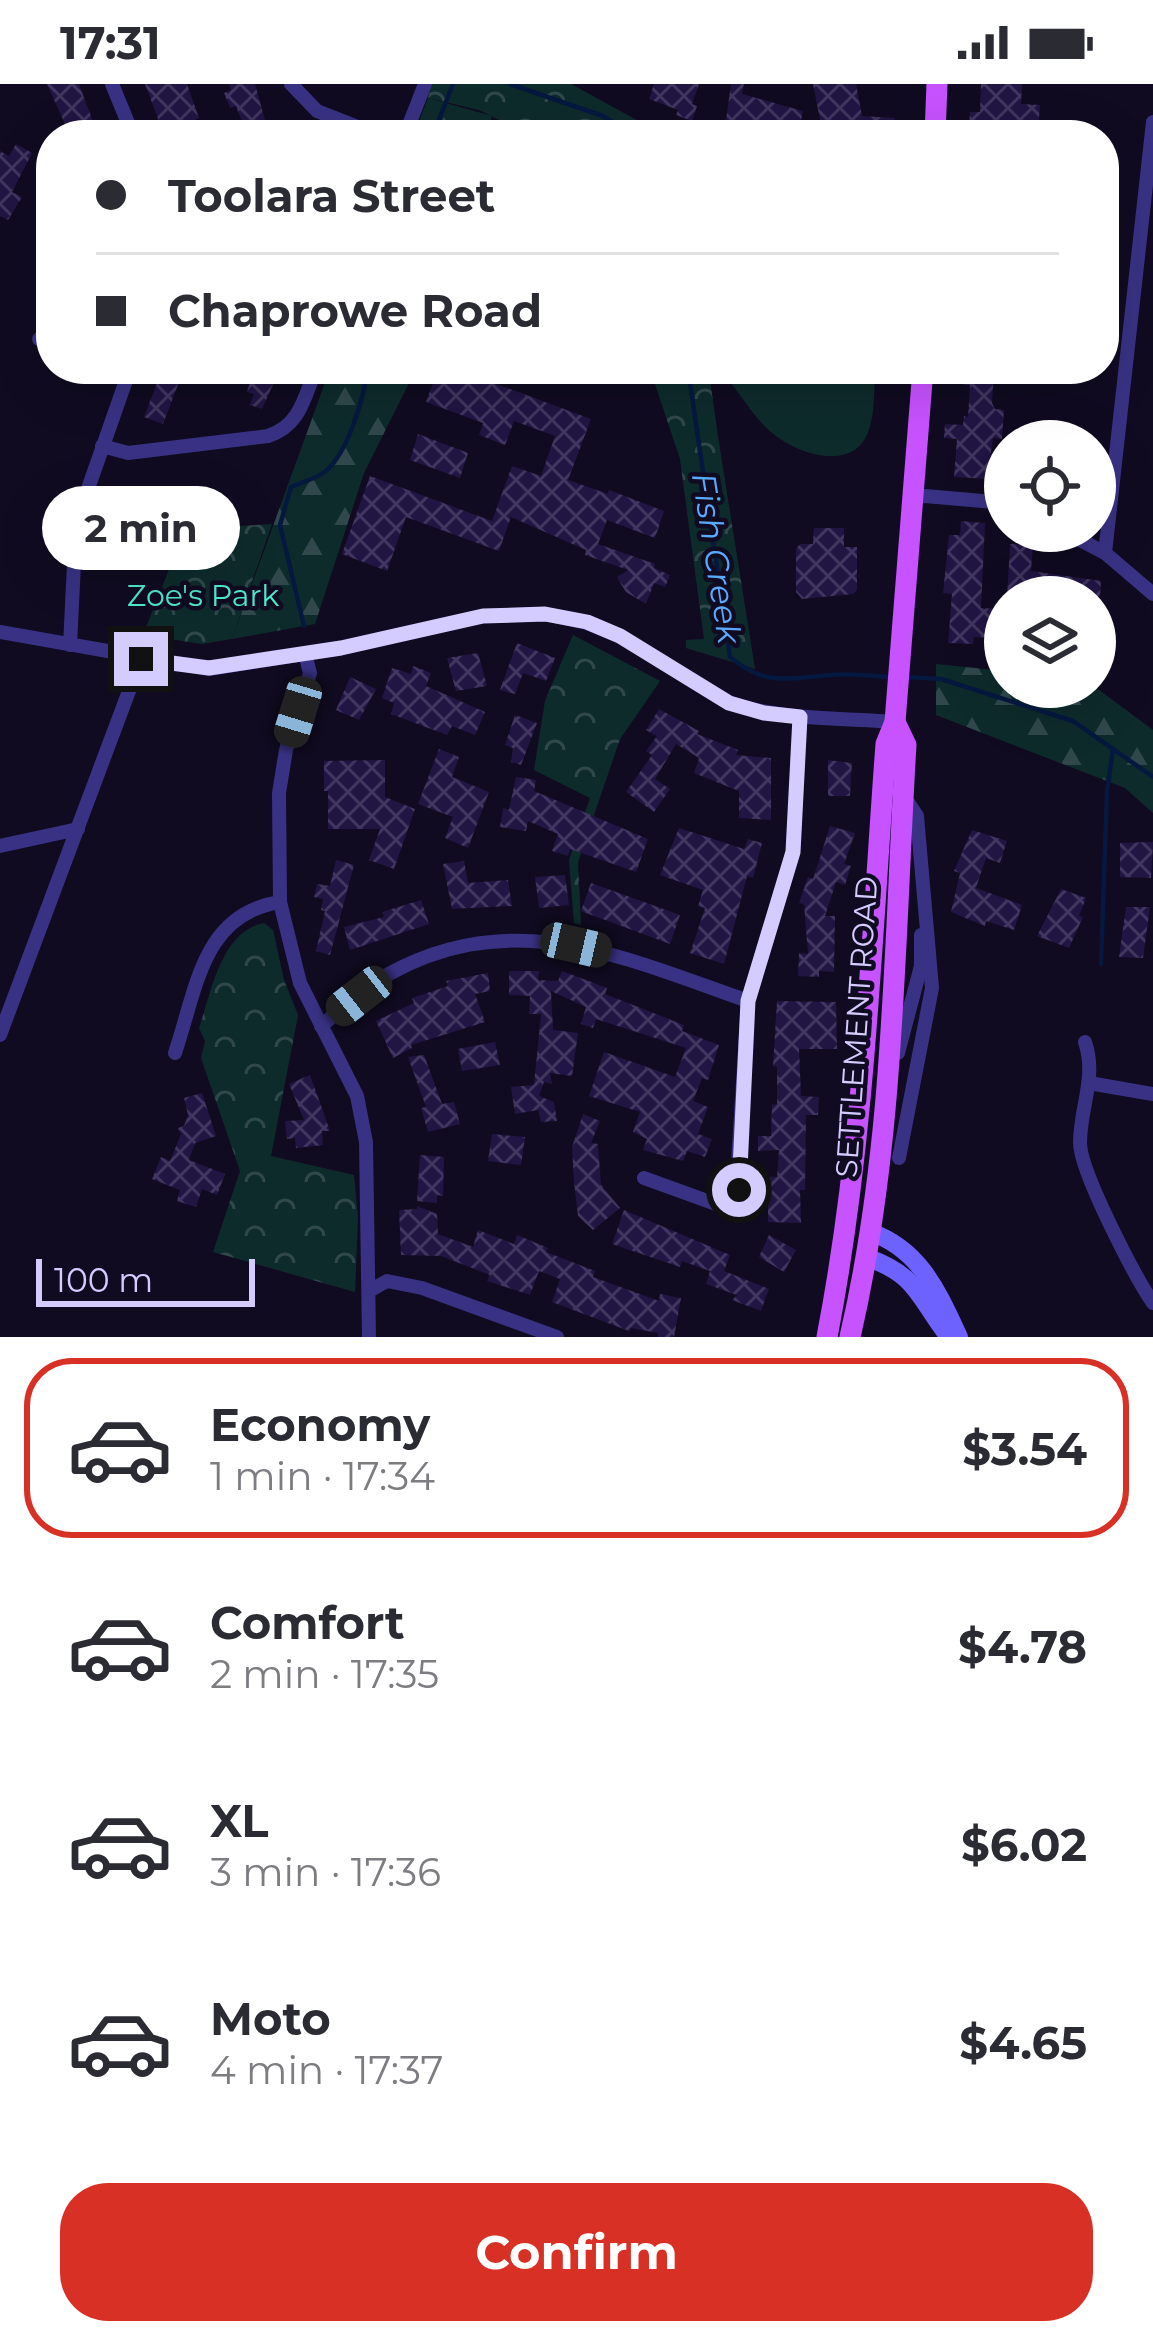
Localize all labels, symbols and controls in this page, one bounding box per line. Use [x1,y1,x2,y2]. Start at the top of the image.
text: 17:31 [60,15,161,70]
text: Toolara Street [168,168,495,223]
text: Chaprowe Road [168,283,542,338]
map controls [984,420,1116,708]
button: locate [984,420,1116,552]
water label: Fish Creek [684,470,750,648]
callout: 2 min [42,485,240,569]
text: 2 min [84,504,198,552]
button: layers [984,576,1116,708]
park label: Zoe's Park [127,577,279,614]
route end [114,632,168,686]
car [270,672,326,752]
street label: SETTLEMENT ROAD [828,875,885,1179]
car [537,919,615,971]
car [320,960,398,1032]
route start [712,1163,766,1217]
scale bar [36,1253,255,1306]
text: 100 m [54,1260,153,1300]
icon: car [66,1394,174,1502]
text: Economy [210,1397,430,1452]
text: $3.54 [962,1421,1087,1476]
text: 1 min · 17:34 [210,1452,435,1500]
icon: car [66,1592,174,1700]
text: Comfort [210,1595,405,1650]
text: $4.78 [958,1619,1087,1674]
text: 2 min · 17:35 [210,1650,439,1698]
icon: car [66,1790,174,1898]
text: XL [210,1793,268,1848]
text: $6.02 [961,1817,1087,1872]
text: 3 min · 17:36 [210,1848,441,1896]
icon: car [66,1988,174,2096]
text: Moto [210,1991,331,2046]
text: $4.65 [959,2015,1087,2070]
text: 4 min · 17:37 [210,2046,444,2094]
button: Confirm [60,2183,1093,2321]

